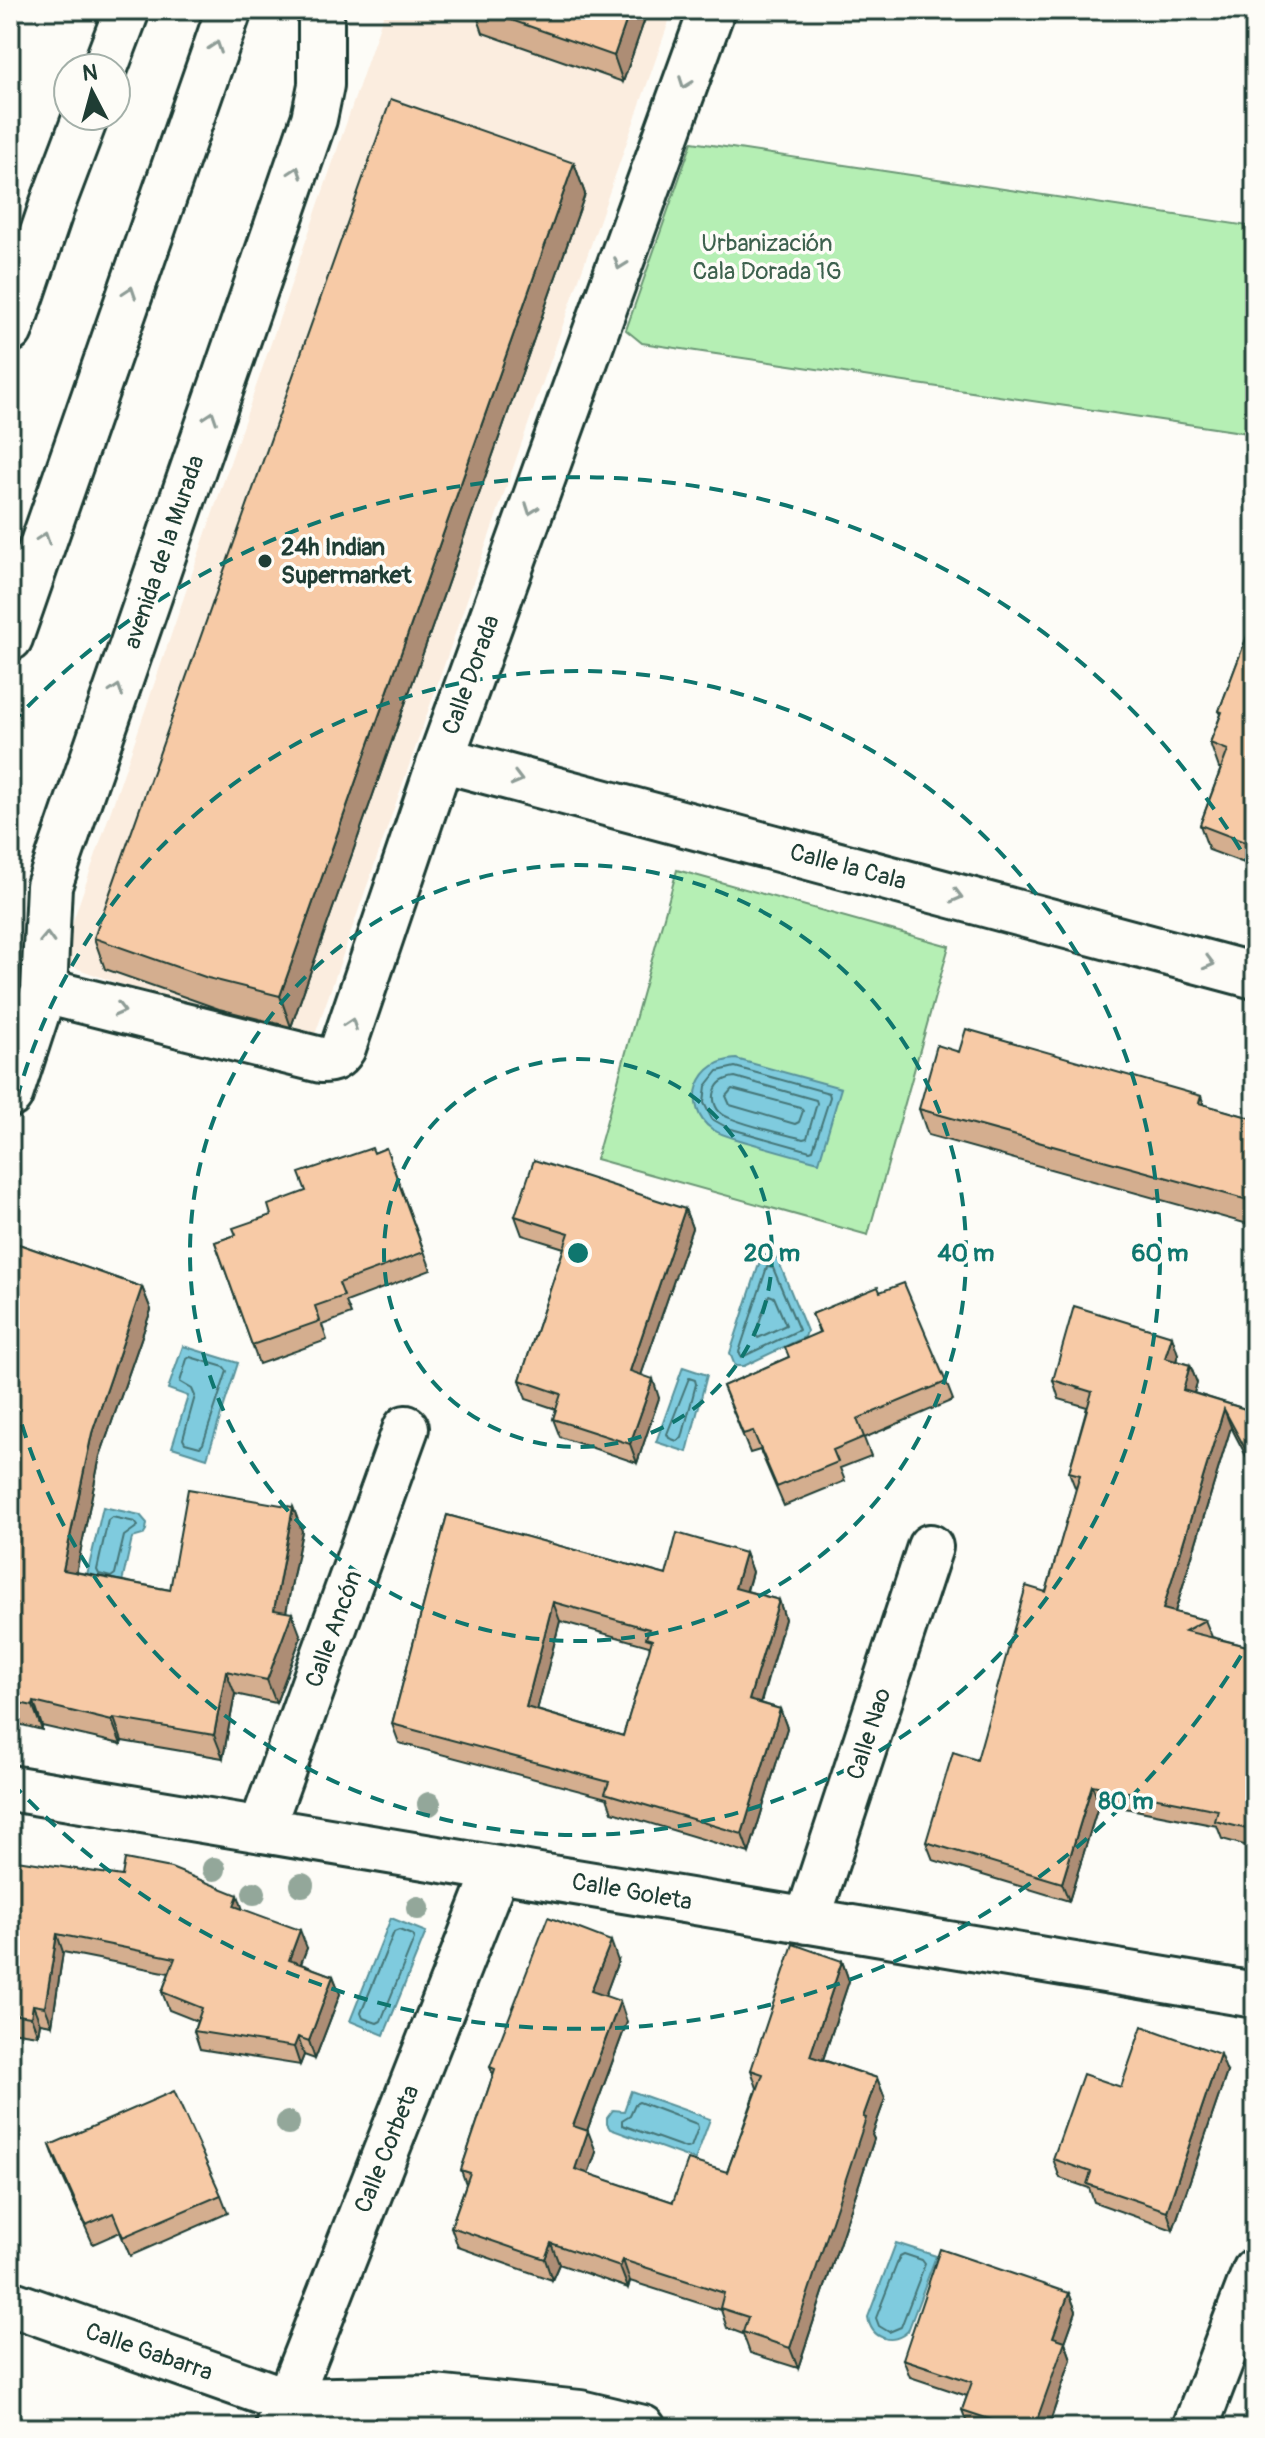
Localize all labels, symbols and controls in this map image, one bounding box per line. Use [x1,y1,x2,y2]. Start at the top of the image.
one-way arrow [206,41,223,55]
north arrow [52,52,132,132]
text: N [81,58,99,88]
one-way arrow [678,75,695,89]
one-way arrow [286,165,302,179]
park label: Urbanización Cala Dorada 1G [692,229,842,286]
one-way arrow [613,256,630,270]
one-way arrow [120,286,137,300]
one-way arrow [201,411,217,425]
street label: avenida de la Murada [117,452,211,652]
one-way arrow [525,501,541,515]
one-way arrow [34,532,50,546]
place label: 24h Indian Supermarket [281,533,413,590]
marker: 24h Indian Supermarket [256,552,274,570]
street label: Calle Dorada [436,611,506,739]
one-way arrow [107,683,123,697]
one-way arrow [509,769,523,786]
street label: Calle la Cala [787,838,909,896]
one-way arrow [950,887,964,903]
one-way arrow [38,931,55,944]
one-way arrow [1201,954,1215,971]
one-way arrow [113,1000,126,1017]
one-way arrow [342,1018,358,1032]
centre of rings [564,1239,592,1267]
text: 20 m [744,1239,800,1268]
text: 40 m [938,1239,994,1268]
text: 60 m [1132,1239,1188,1268]
street label: Calle Ancón [299,1566,369,1692]
street label: Calle Nao [841,1684,897,1784]
text: 80 m [1098,1787,1154,1816]
street label: Calle Goleta [570,1867,694,1917]
street label: Calle Corbeta [348,2081,426,2217]
street label: Calle Gabarra [82,2317,216,2387]

